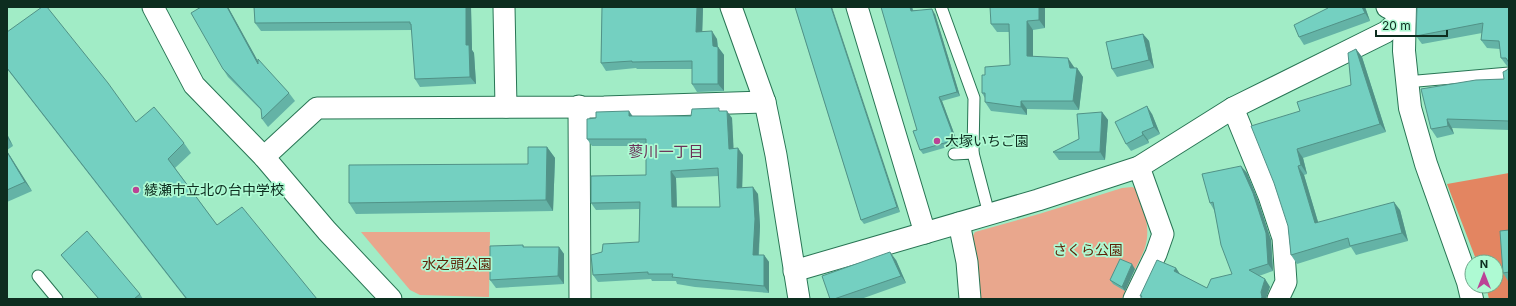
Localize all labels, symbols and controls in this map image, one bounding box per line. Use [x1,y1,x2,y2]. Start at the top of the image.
scale bar [1376,12,1447,38]
text: 20 m [1382,18,1411,33]
place label: 大塚いちご園 [945,132,1029,149]
marker: 大塚いちご園 [932,136,942,146]
district label: 蓼川一丁目 [628,142,704,161]
place label: 綾瀬市立北の台中学校 [144,181,284,198]
marker: 綾瀬市立北の台中学校 [131,185,141,195]
park label: さくら公園 [1053,241,1123,258]
north arrow [1464,254,1504,294]
park label: 水之頭公園 [422,255,492,272]
text: N [1480,257,1488,271]

